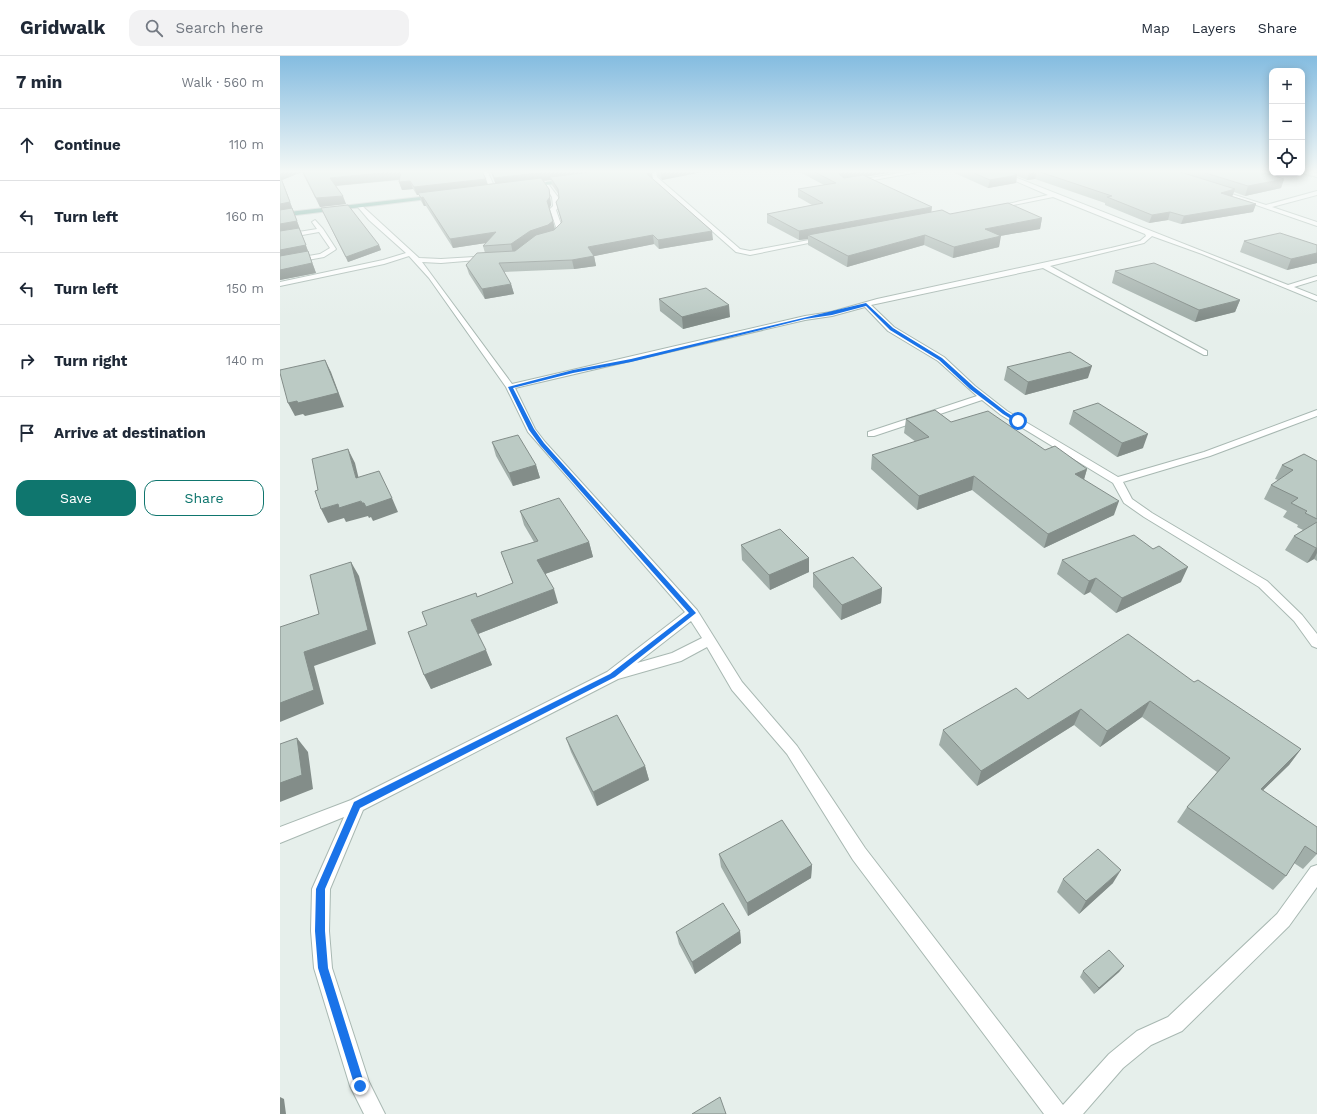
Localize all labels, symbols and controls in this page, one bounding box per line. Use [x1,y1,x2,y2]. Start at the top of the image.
search box [129,10,409,46]
text: Gridwalk [20,16,105,39]
icon: search [143,17,165,39]
text: Search here [175,19,263,37]
text: Map [1141,20,1170,36]
text: Layers [1192,20,1236,36]
text: Share [1258,20,1297,36]
map controls [1269,68,1305,176]
button: + [1269,68,1305,104]
text: 7 min [16,72,62,92]
text: Walk · 560 m [181,75,264,90]
button: − [1269,104,1305,140]
icon: ahead [16,134,38,156]
text: Continue [54,136,121,154]
text: 110 m [229,137,264,152]
button: locate [1269,140,1305,176]
icon: left [16,206,38,228]
text: Turn left [54,208,118,226]
text: 160 m [226,209,264,224]
icon: left [16,278,38,300]
text: Turn left [54,280,118,298]
text: 150 m [226,281,264,296]
icon: right [16,350,38,372]
text: Turn right [54,352,127,370]
text: 140 m [226,353,264,368]
route start [1009,412,1027,430]
icon: arrive [16,422,38,444]
text: Arrive at destination [54,424,206,442]
button: Save [16,480,136,516]
button: Share [144,480,264,516]
route end [351,1077,369,1095]

